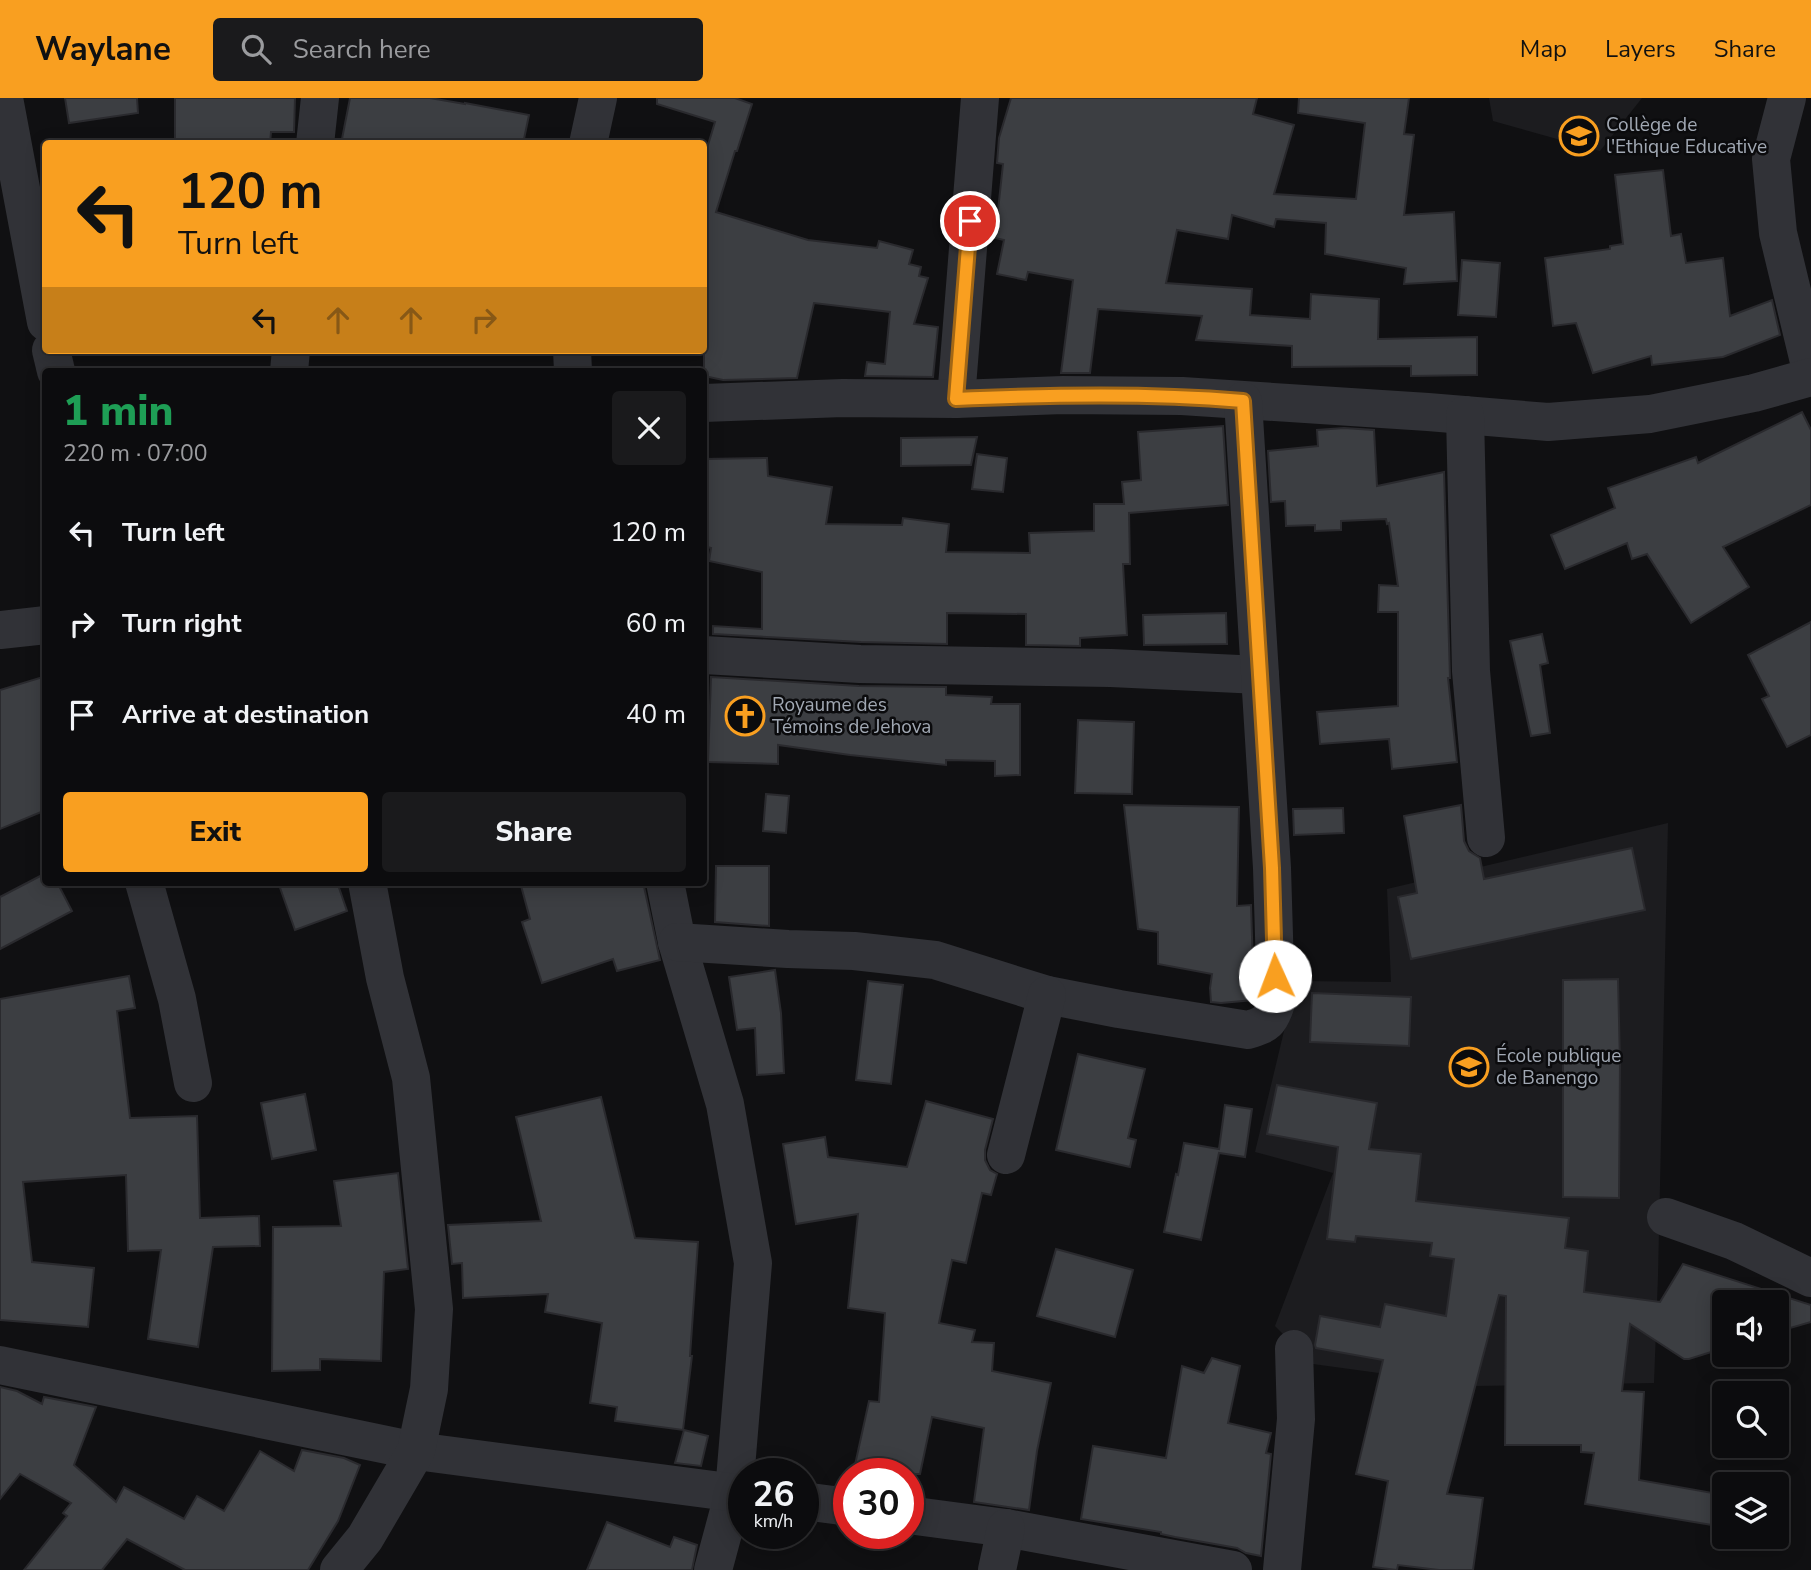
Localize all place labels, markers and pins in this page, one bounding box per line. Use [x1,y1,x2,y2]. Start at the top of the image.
place label: Collège de l'Ethique Educative [1606,112,1767,160]
school or university icon: Collège de l'Ethique Educative [1558,115,1600,157]
pin [940,191,1000,251]
place label: Royaume des Témoins de Jehova [772,692,931,740]
church icon: Royaume des Témoins de Jehova [724,695,766,737]
place label: École publique de Banengo [1496,1043,1621,1091]
school or university icon: École publique de Banengo [1448,1046,1490,1088]

